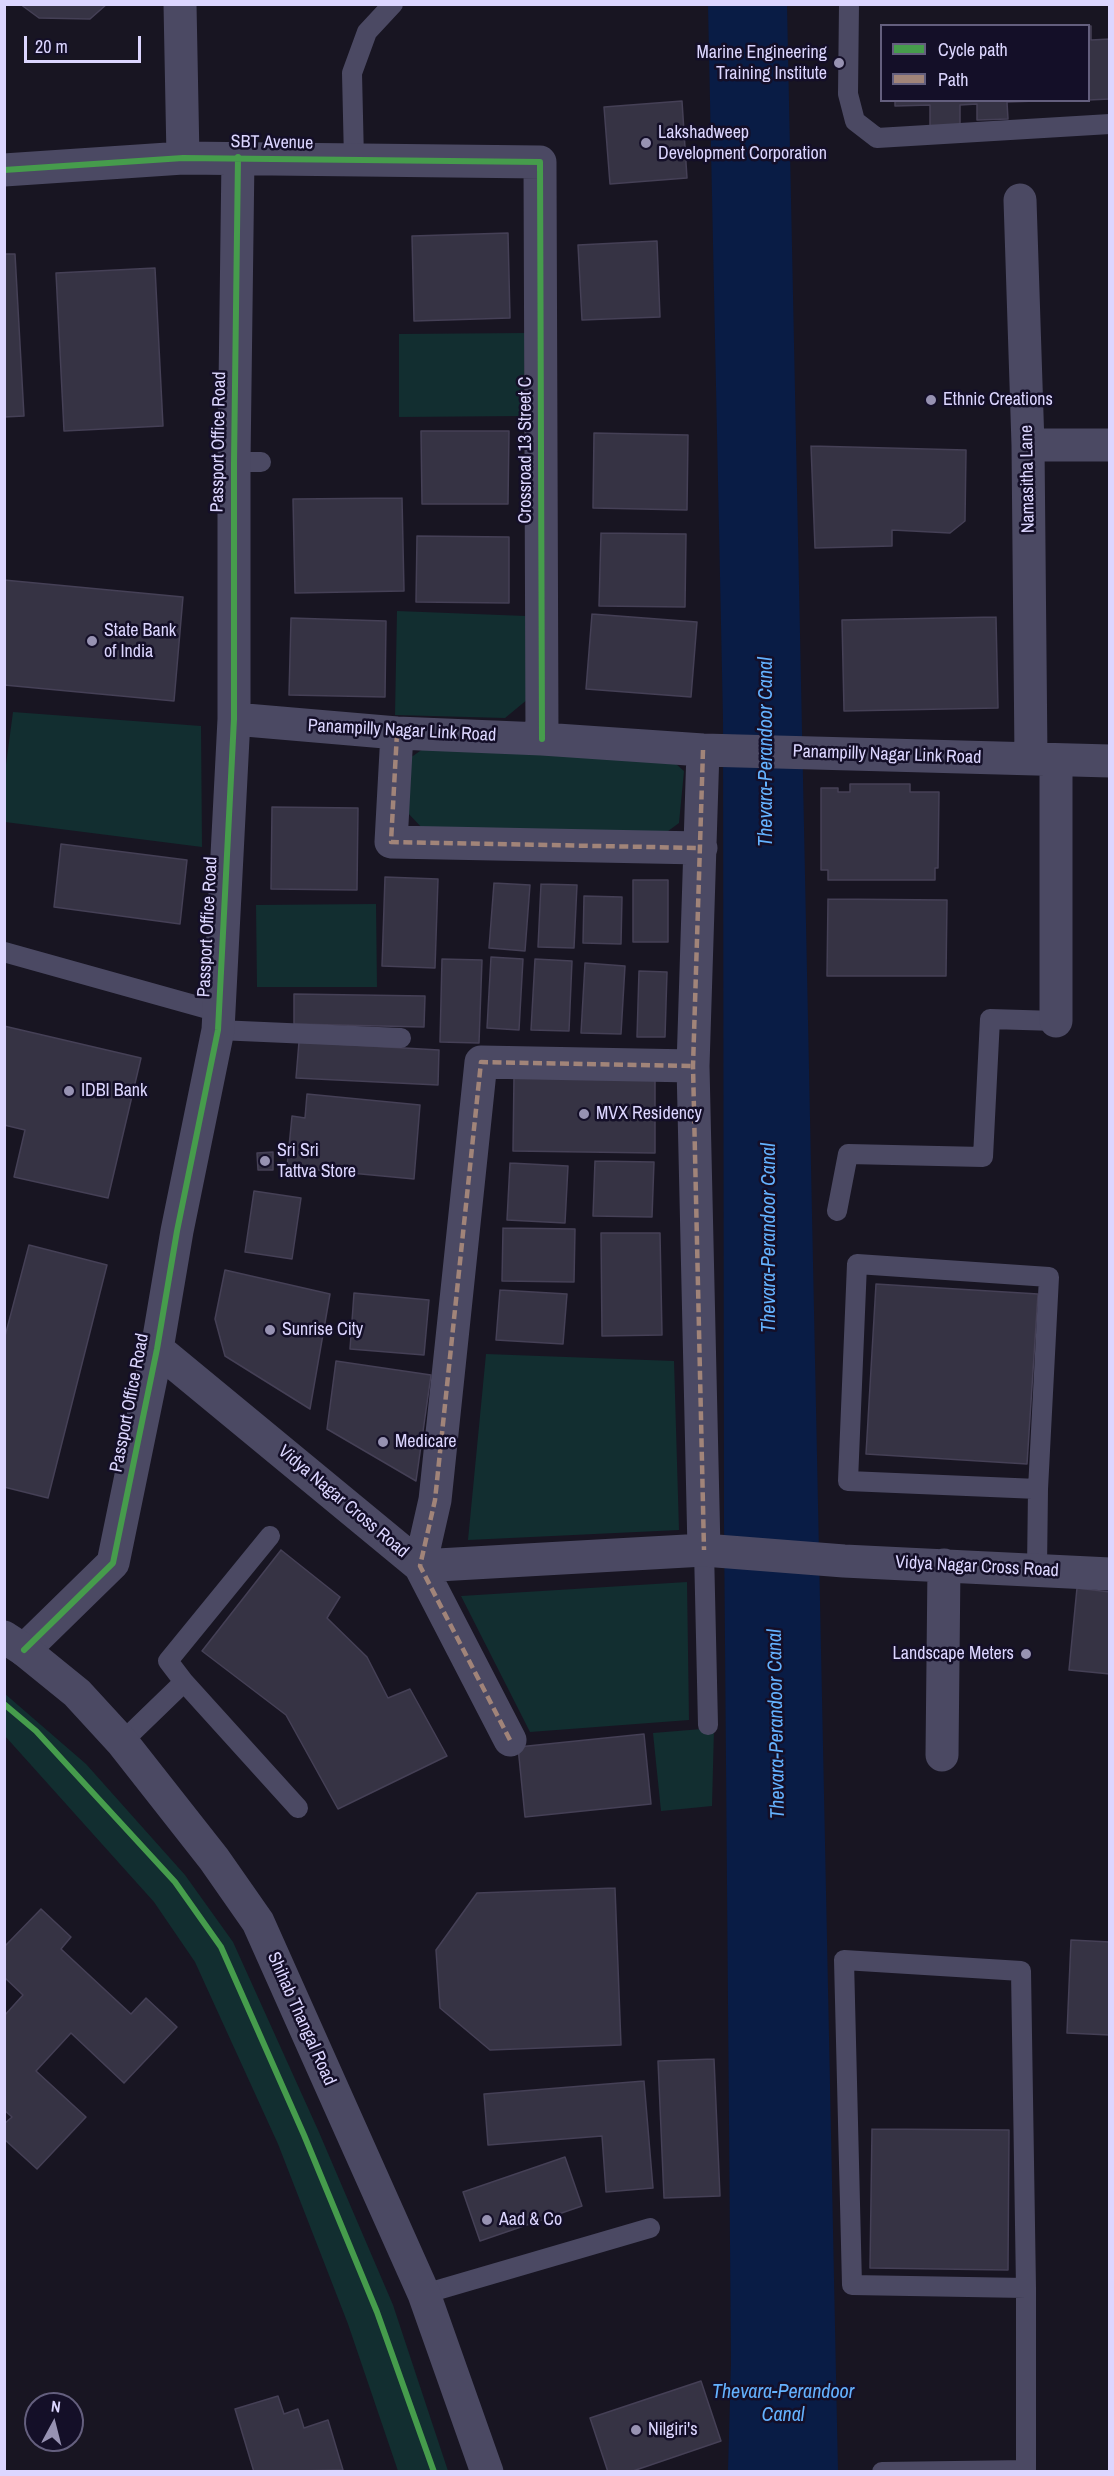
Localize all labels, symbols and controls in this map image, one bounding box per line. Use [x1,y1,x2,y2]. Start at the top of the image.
scale bar [27,24,144,62]
legend [880,24,1090,102]
text: 20 m [35,34,68,59]
text: Cycle path [938,37,1008,62]
place label: Marine Engineering Training Institute [697,42,827,84]
marker: Marine Engineering Training Institute [832,56,846,70]
text: Path [938,67,968,92]
place label: Lakshadweep Development Corporation [658,122,827,164]
street label: SBT Avenue [231,131,313,155]
marker: Lakshadweep Development Corporation [639,136,653,150]
street label: Passport Office Road [207,371,231,513]
street label: Crossroad 13 Street C [515,377,537,523]
place label: Ethnic Creations [943,389,1053,411]
marker: Ethnic Creations [924,393,938,407]
street label: Namasitha Lane [1016,425,1040,533]
place label: State Bank of India [104,620,176,662]
marker: State Bank of India [85,634,99,648]
water label: Thevara-Perandoor Canal [755,657,779,847]
street label: Panampilly Nagar Link Road [307,715,497,747]
street label: Panampilly Nagar Link Road [792,741,982,769]
street label: Passport Office Road [194,856,222,998]
place label: IDBI Bank [81,1080,147,1102]
marker: IDBI Bank [62,1084,76,1098]
place label: MVX Residency [596,1103,702,1125]
marker: MVX Residency [577,1107,591,1121]
place label: Sri Sri Tattva Store [277,1140,356,1182]
water label: Thevara-Perandoor Canal [758,1143,782,1333]
marker: Sri Sri Tattva Store [258,1154,272,1168]
place label: Sunrise City [282,1319,363,1341]
marker: Sunrise City [263,1323,277,1337]
street label: Passport Office Road [106,1332,154,1474]
place label: Medicare [395,1431,457,1453]
marker: Medicare [376,1435,390,1449]
street label: Vidya Nagar Cross Road [273,1441,413,1563]
street label: Vidya Nagar Cross Road [895,1552,1059,1582]
water label: Thevara-Perandoor Canal [763,1629,791,1819]
place label: Landscape Meters [893,1643,1014,1665]
marker: Landscape Meters [1019,1647,1033,1661]
street label: Shihab Thangal Road [262,1949,340,2089]
place label: Aad & Co [499,2209,562,2231]
marker: Aad & Co [480,2213,494,2227]
water label: Thevara-Perandoor Canal [712,2381,854,2428]
north arrow [24,2392,84,2452]
text: N [50,2395,62,2418]
place label: Nilgiri's [648,2419,698,2441]
marker: Nilgiri's [629,2423,643,2437]

